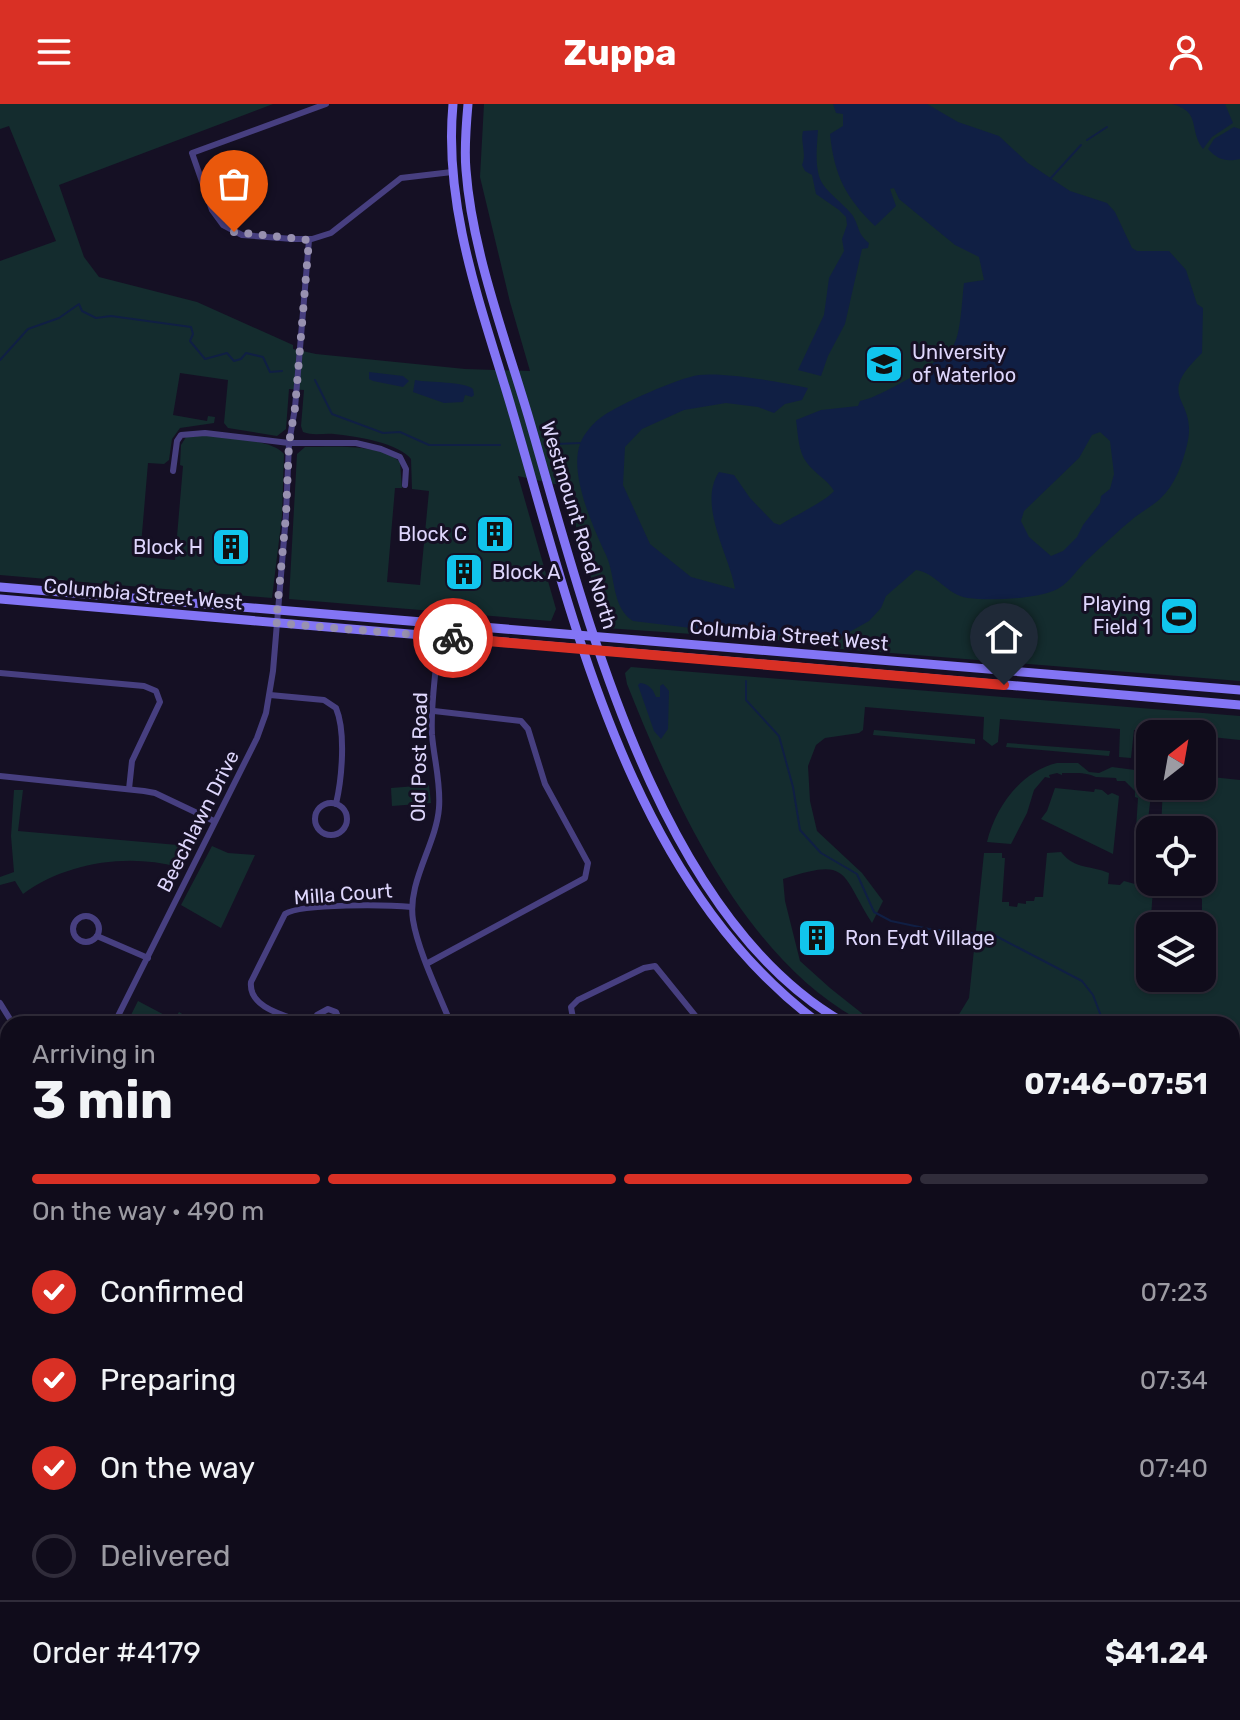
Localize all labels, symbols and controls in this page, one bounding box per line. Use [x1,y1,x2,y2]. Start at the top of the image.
icon: menu [32,30,76,74]
icon: person [1164,30,1208,74]
text: Zuppa [564,31,676,74]
pin [200,150,268,232]
icon: bag [212,162,256,206]
place label: University of Waterloo [912,340,1016,387]
school or university icon: University of Waterloo [863,343,905,385]
street label: Westmount Road North [536,418,622,632]
building icon: Block C [474,513,516,555]
place label: Block C [398,522,467,546]
building icon: Block H [210,526,252,568]
place label: Block H [133,535,203,559]
building icon: Block A [443,551,485,593]
place label: Block A [492,560,561,584]
street label: Columbia Street West [43,573,244,615]
place label: Playing Field 1 [1083,592,1151,639]
sports icon: Playing Field 1 [1158,595,1200,637]
courier [413,598,493,678]
pin [970,603,1038,685]
street label: Columbia Street West [689,614,890,656]
icon: home [982,615,1026,659]
icon: bike [431,616,475,660]
street label: Old Post Road [406,692,432,822]
north arrow [1136,720,1216,800]
map controls [1136,720,1216,992]
street label: Beechlawn Drive [152,746,244,896]
button: locate [1136,816,1216,896]
street label: Milla Court [293,879,393,909]
button: layers [1136,912,1216,992]
building icon: Ron Eydt Village [796,917,838,959]
place label: Ron Eydt Village [845,926,995,950]
text: Arriving in [32,1039,156,1070]
text: 07:46–07:51 [1024,1066,1208,1102]
text: 3 min [32,1069,173,1131]
text: On the way · 490 m [32,1196,264,1227]
icon: check [32,1270,76,1314]
text: Confirmed [100,1274,244,1310]
text: 07:23 [1141,1277,1208,1308]
icon: check [32,1358,76,1402]
text: Preparing [100,1362,236,1398]
text: 07:34 [1140,1365,1208,1396]
icon: check [32,1446,76,1490]
text: On the way [100,1450,255,1486]
text: 07:40 [1139,1453,1208,1484]
text: Delivered [100,1538,231,1574]
text: Order #4179 [32,1635,201,1671]
text: $41.24 [1105,1635,1208,1671]

